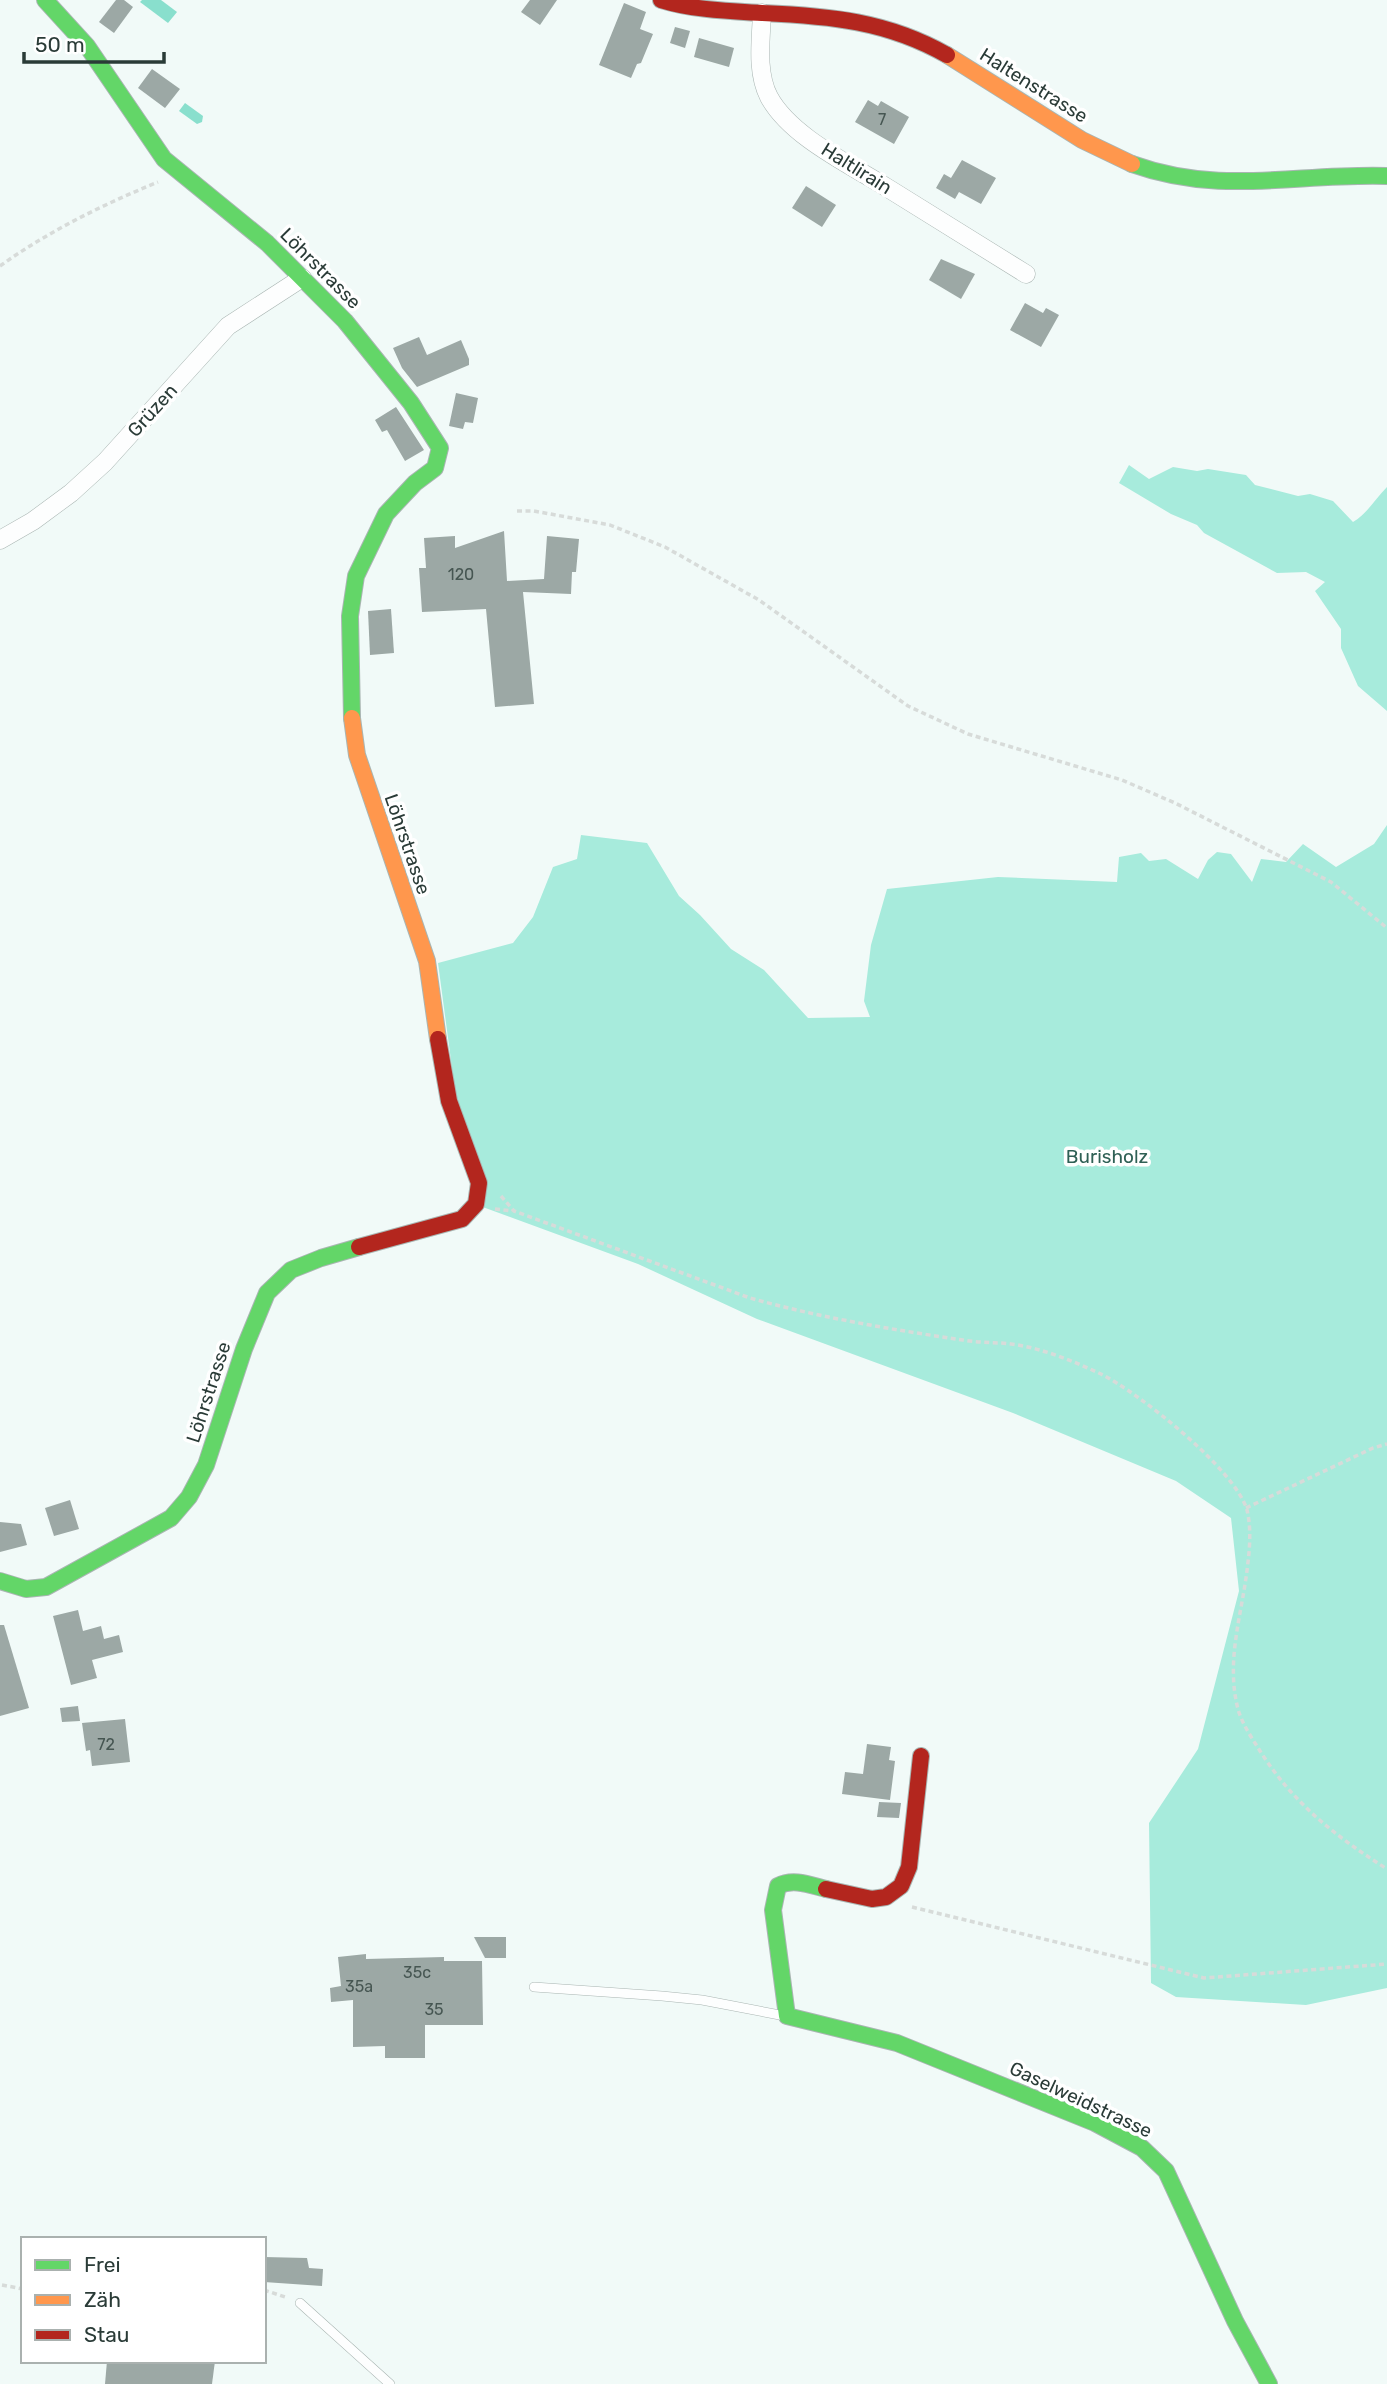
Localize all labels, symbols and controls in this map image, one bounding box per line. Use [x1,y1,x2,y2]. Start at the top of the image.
scale bar [24,21,164,65]
text: 50 m [35,32,85,57]
street label: Haltenstrasse [976,43,1092,128]
house number: 7 [878,110,886,129]
street label: Haltlirain [817,138,896,199]
street label: Löhrstrasse [275,223,366,314]
street label: Grüzen [123,379,182,442]
house number: 120 [448,565,474,584]
street label: Löhrstrasse [380,791,435,897]
park label: Burisholz [1066,1145,1148,1168]
street label: Löhrstrasse [181,1339,236,1446]
house number: 72 [97,1735,115,1754]
house number: 35c [403,1963,431,1982]
house number: 35a [345,1977,373,1996]
house number: 35 [424,2000,444,2019]
street label: Gaselweidstrasse [1006,2056,1156,2143]
legend [21,2237,266,2363]
text: Frei [84,2252,121,2277]
text: Zäh [84,2287,121,2312]
text: Stau [84,2322,130,2347]

